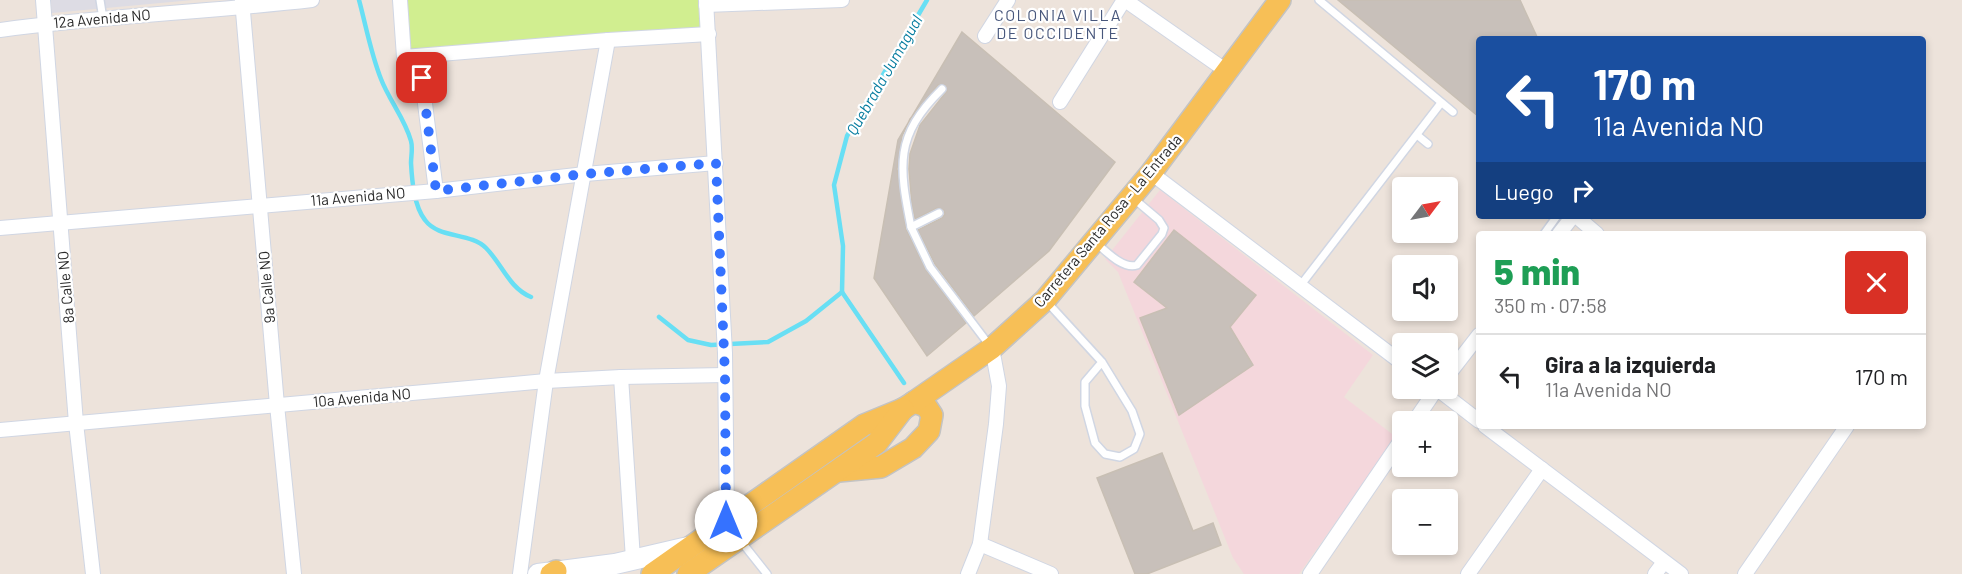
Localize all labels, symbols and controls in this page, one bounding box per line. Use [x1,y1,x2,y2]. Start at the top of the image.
street label: 12a Avenida NO [52,5,151,31]
district label: COLONIA VILLA DE OCCIDENTE [994,5,1122,42]
water label: Quebrada Jumagual [842,11,926,138]
pin [396,52,447,103]
text: 170 m [1593,58,1696,108]
icon: left [1494,60,1572,138]
icon: arrive [405,61,438,94]
text: 11a Avenida NO [1593,109,1764,141]
street label: Carretera Santa Rosa - La Entrada [1030,130,1185,310]
icon: right [1566,174,1599,207]
north arrow [1392,177,1458,243]
map controls [1392,177,1458,555]
text: Luego [1494,178,1554,204]
street label: 11a Avenida NO [310,183,406,209]
text: 5 min [1494,249,1580,292]
street label: 8a Calle NO [53,250,77,324]
street label: 9a Calle NO [254,250,278,324]
button: close [1845,251,1908,314]
button: sound [1392,255,1458,321]
text: 350 m · 07:58 [1494,293,1607,317]
button: layers [1392,333,1458,399]
text: Gira a la izquierda [1545,351,1716,377]
icon: left [1494,360,1527,393]
text: 170 m [1855,363,1908,389]
text: 11a Avenida NO [1545,377,1672,401]
street label: 10a Avenida NO [312,384,412,410]
button: + [1392,411,1458,477]
position arrow [694,489,758,553]
button: − [1392,489,1458,555]

